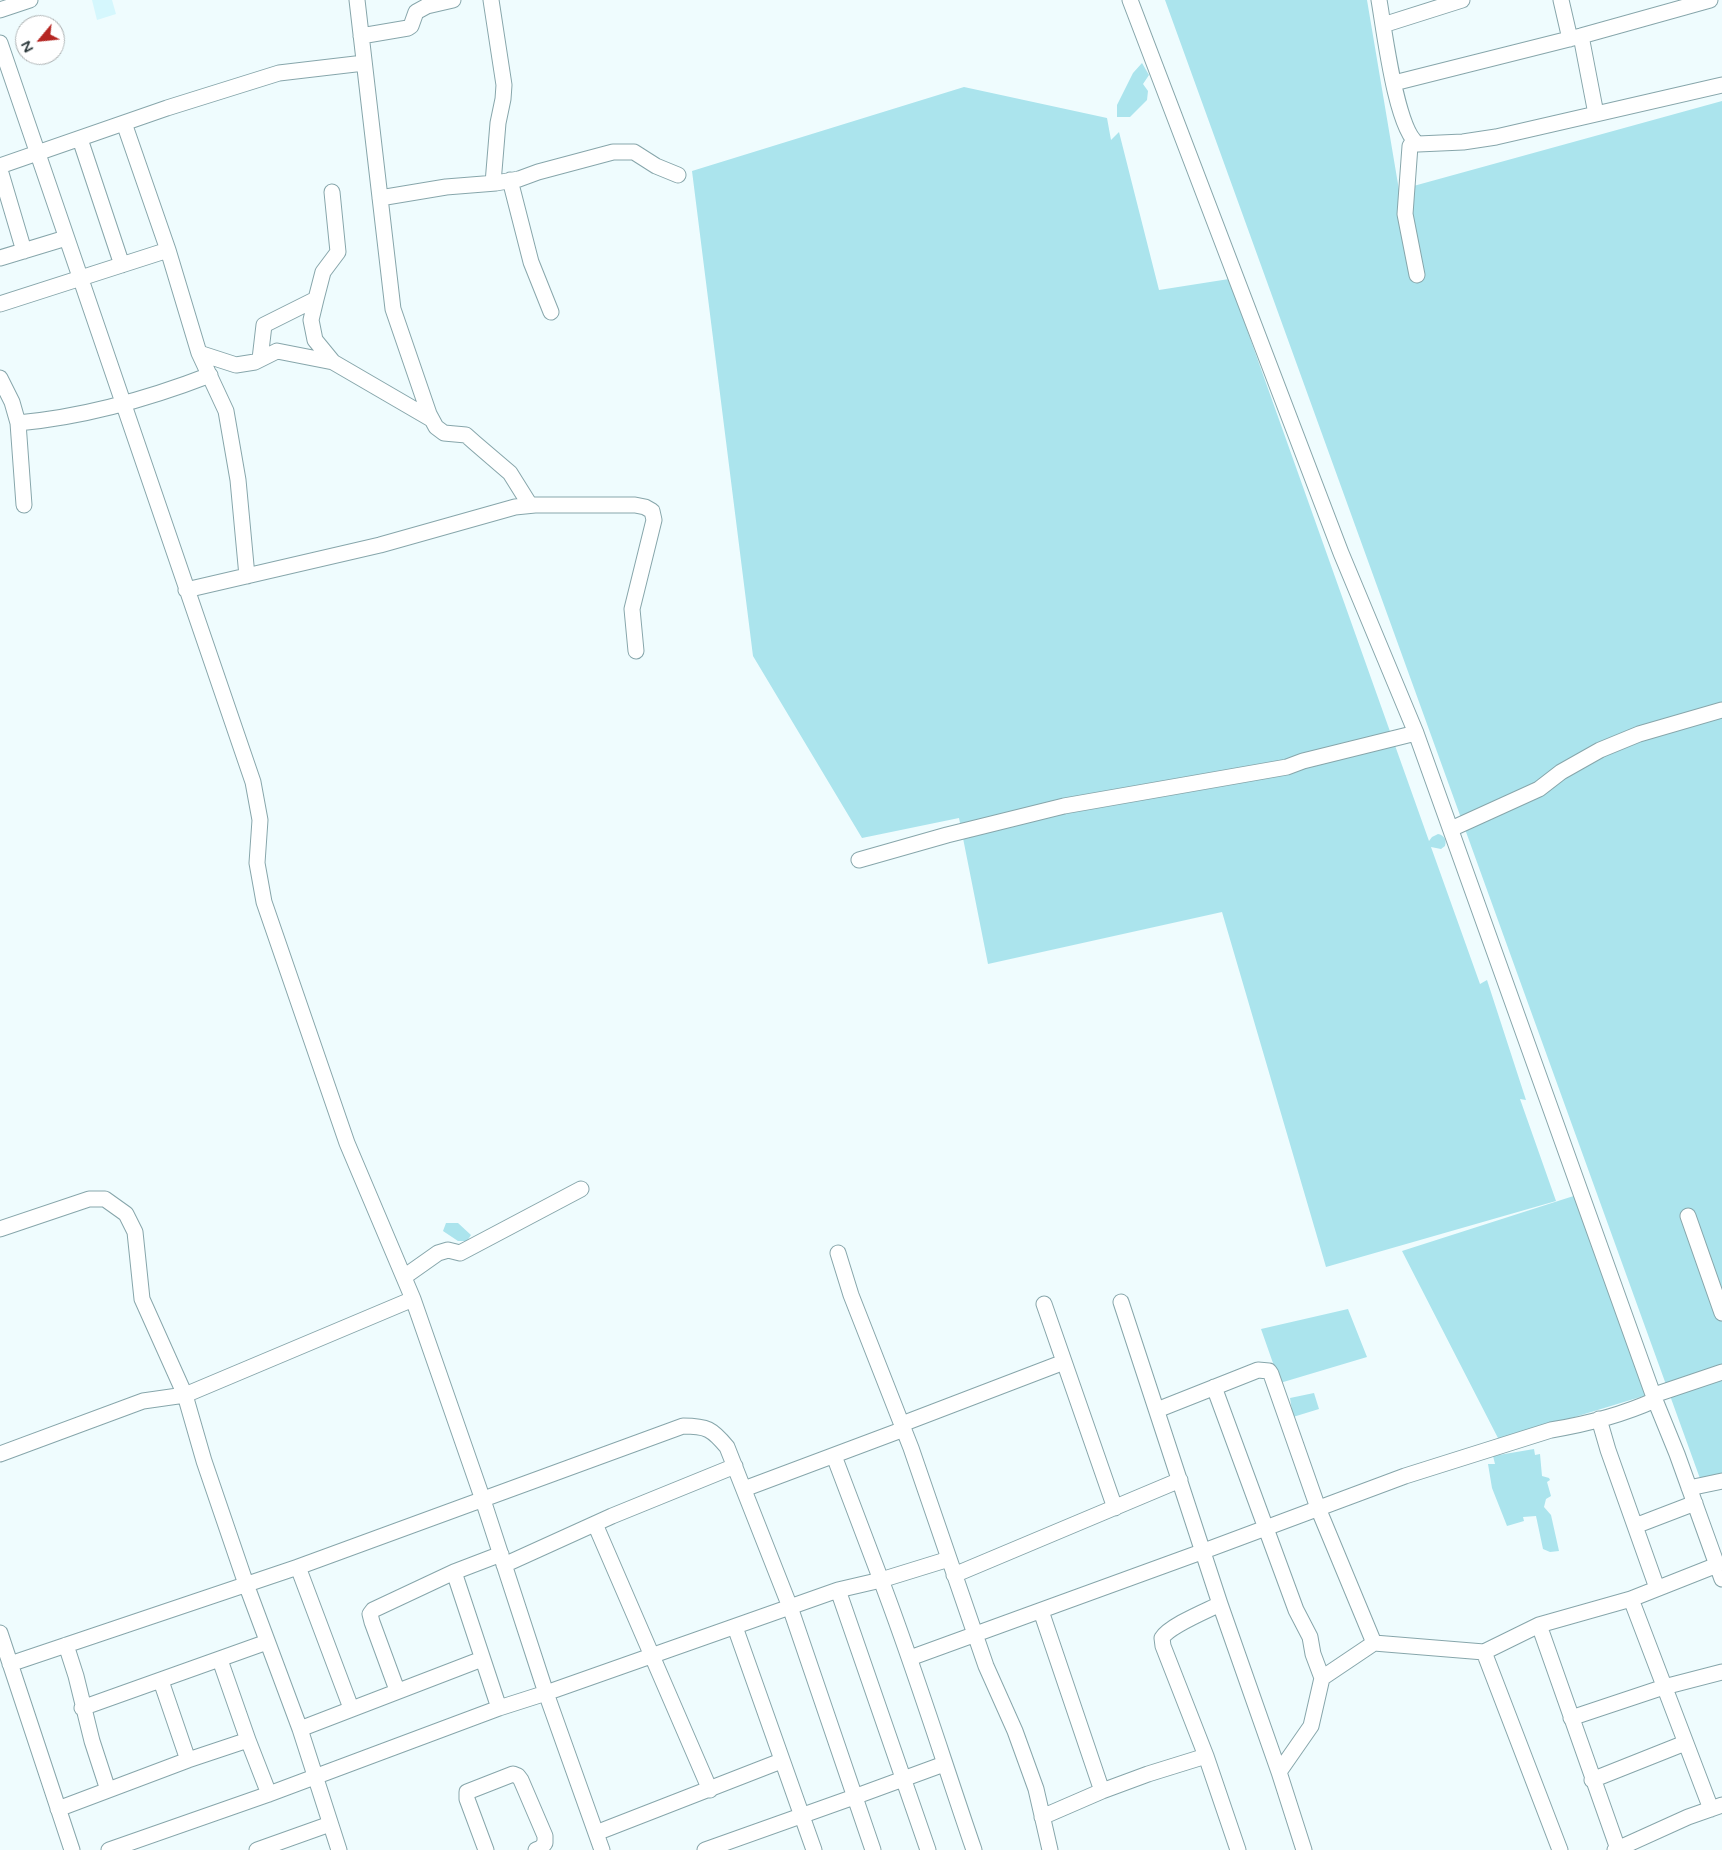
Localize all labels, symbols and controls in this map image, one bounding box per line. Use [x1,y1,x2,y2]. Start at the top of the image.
north arrow [15,15,65,65]
text: N [17,38,37,56]

